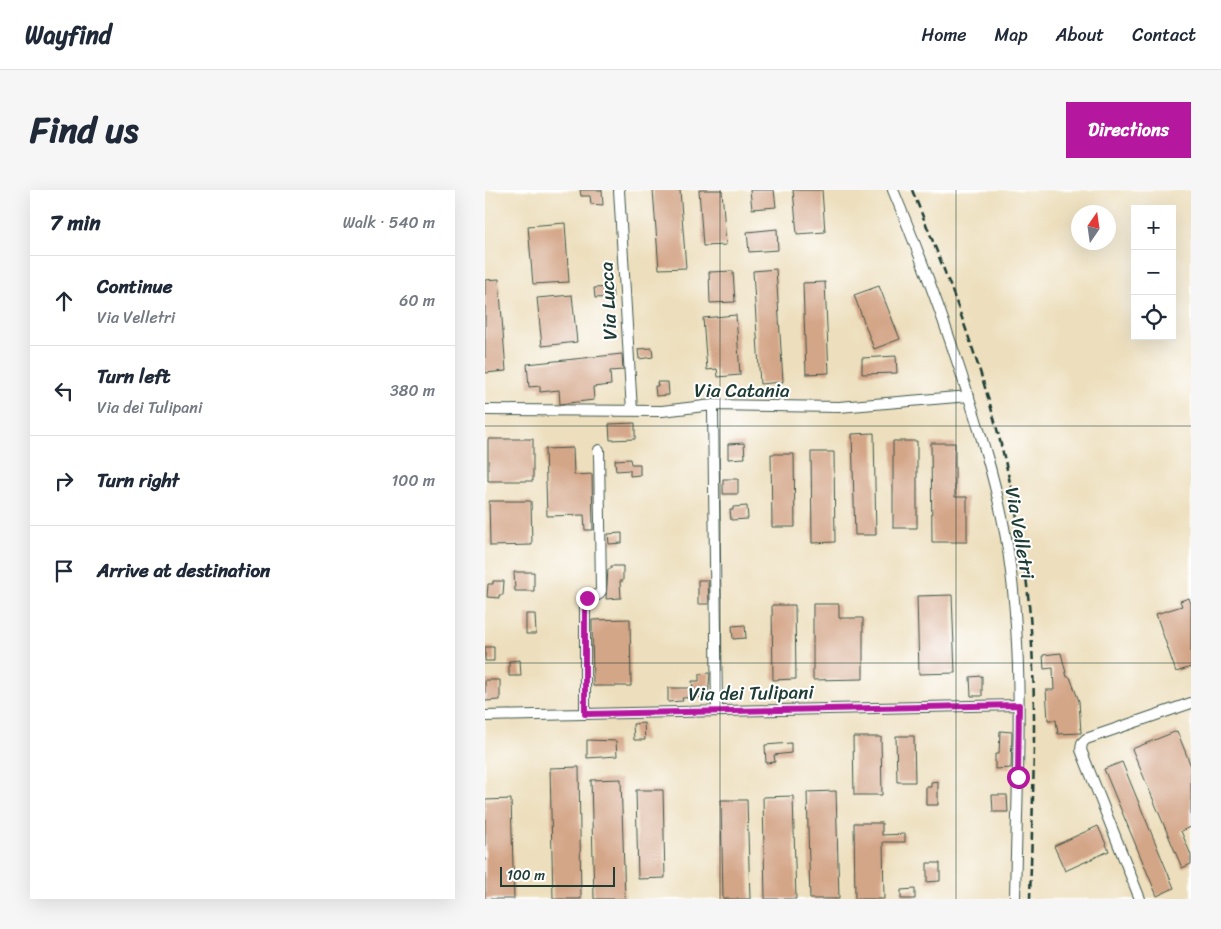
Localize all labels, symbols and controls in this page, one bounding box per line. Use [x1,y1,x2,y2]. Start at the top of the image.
text: Wayfind [25,14,111,56]
text: Home [922,19,967,51]
text: Map [995,19,1028,51]
text: About [1056,19,1104,51]
text: Contact [1132,19,1196,51]
text: Find us [30,99,138,161]
button: Directions [1066,102,1191,158]
text: 7 min [50,204,101,242]
north arrow [1071,205,1116,250]
map controls [1131,205,1176,340]
button: + [1131,205,1176,250]
text: Walk · 540 m [343,208,435,237]
button: − [1131,250,1176,295]
street label: Via Lucca [589,261,627,341]
text: Continue [97,270,173,303]
text: 60 m [399,286,435,315]
icon: ahead [50,287,78,315]
button: locate [1131,295,1176,340]
text: Via Velletri [97,303,175,332]
text: Turn left [97,360,170,393]
street label: Via Catania [694,374,790,407]
text: 380 m [390,376,435,405]
icon: left [50,377,78,405]
text: Via dei Tulipani [97,393,202,422]
text: Turn right [97,464,179,497]
text: 100 m [391,466,435,495]
icon: right [50,467,78,495]
street label: Via Velletri [996,484,1044,582]
text: Arrive at destination [97,554,270,587]
icon: arrive [50,557,78,585]
route end [576,587,599,610]
street label: Via dei Tulipani [688,675,815,711]
route start [1007,766,1030,789]
text: 100 m [507,863,545,888]
scale bar [500,864,615,887]

